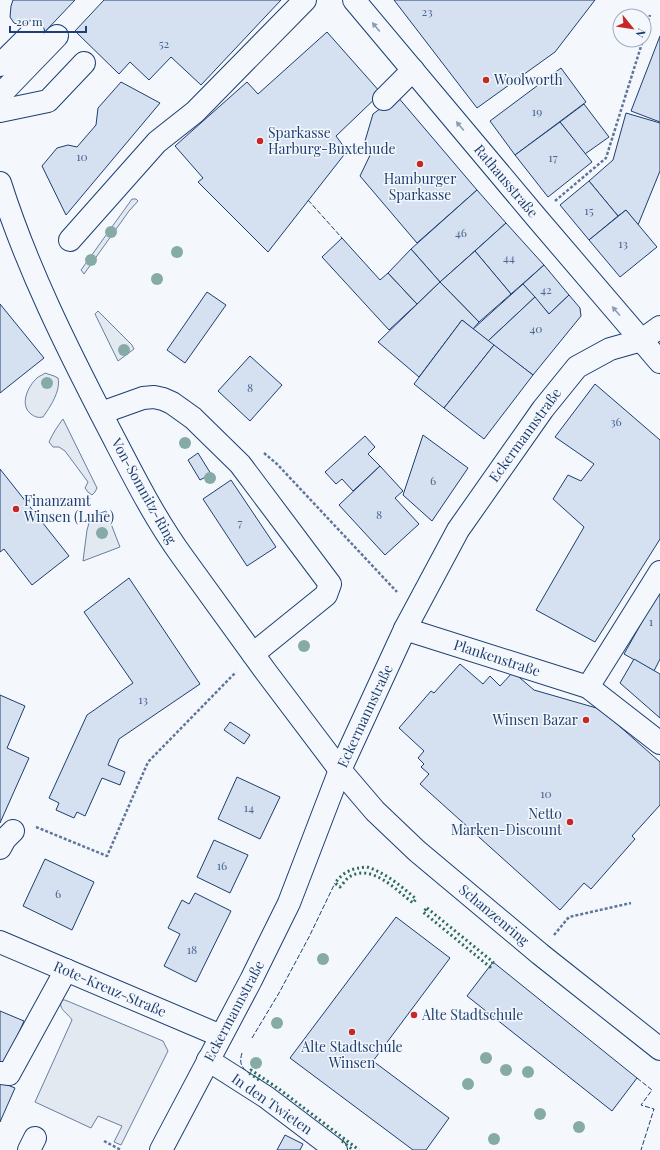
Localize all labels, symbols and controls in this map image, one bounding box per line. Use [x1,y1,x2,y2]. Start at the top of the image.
house number: 23 [421,3,433,19]
scale bar [10,8,86,34]
north arrow [612,8,652,48]
text: 20 m [16,13,43,29]
one-way arrow [372,21,381,32]
text: N [633,26,650,40]
house number: 52 [159,35,170,51]
place label: Woolworth [493,70,563,89]
marker: Woolworth [481,75,491,85]
house number: 19 [532,103,542,119]
one-way arrow [455,121,464,131]
place label: Sparkasse Harburg-Buxtehude [268,123,396,158]
marker: Sparkasse Harburg-Buxtehude [255,136,265,146]
street label: Rathausstraße [470,140,543,221]
house number: 10 [76,148,88,164]
house number: 17 [548,149,558,165]
marker: Hamburger Sparkasse [415,159,425,169]
place label: Hamburger Sparkasse [384,169,457,204]
house number: 15 [584,202,594,218]
house number: 46 [455,224,467,240]
house number: 13 [618,235,628,251]
house number: 44 [503,249,515,265]
house number: 42 [540,281,552,297]
one-way arrow [612,306,621,316]
house number: 40 [529,320,543,336]
house number: 8 [247,379,253,395]
street label: Eckermannstraße [484,384,565,485]
house number: 36 [610,413,622,429]
street label: Von-Somnitz-Ring [107,434,182,548]
house number: 6 [430,472,436,488]
place label: Finanzamt Winsen (Luhe) [23,491,114,526]
marker: Finanzamt Winsen (Luhe) [11,504,21,514]
house number: 8 [376,506,382,522]
house number: 7 [238,514,243,530]
house number: 1 [649,613,654,629]
street label: Plankenstraße [452,635,543,680]
street label: Eckermannstraße [332,661,397,770]
house number: 13 [138,691,148,707]
place label: Winsen Bazar [491,710,579,729]
marker: Winsen Bazar [581,715,591,725]
house number: 10 [540,785,552,801]
house number: 14 [244,799,254,815]
place label: Netto Marken-Discount [451,804,563,839]
marker: Netto Marken-Discount [565,817,575,827]
house number: 16 [217,857,227,873]
street label: Schanzenring [455,880,534,950]
house number: 6 [55,885,61,901]
house number: 18 [187,941,197,957]
street label: Rote-Kreuz-Straße [51,956,169,1021]
street label: Eckermannstraße [199,957,268,1065]
place label: Alte Stadtschule [421,1005,523,1024]
marker: Alte Stadtschule [409,1010,419,1020]
marker: Alte Stadtschule Winsen [347,1027,357,1037]
place label: Alte Stadtschule Winsen [300,1037,403,1072]
street label: In den Twieten [228,1069,317,1139]

